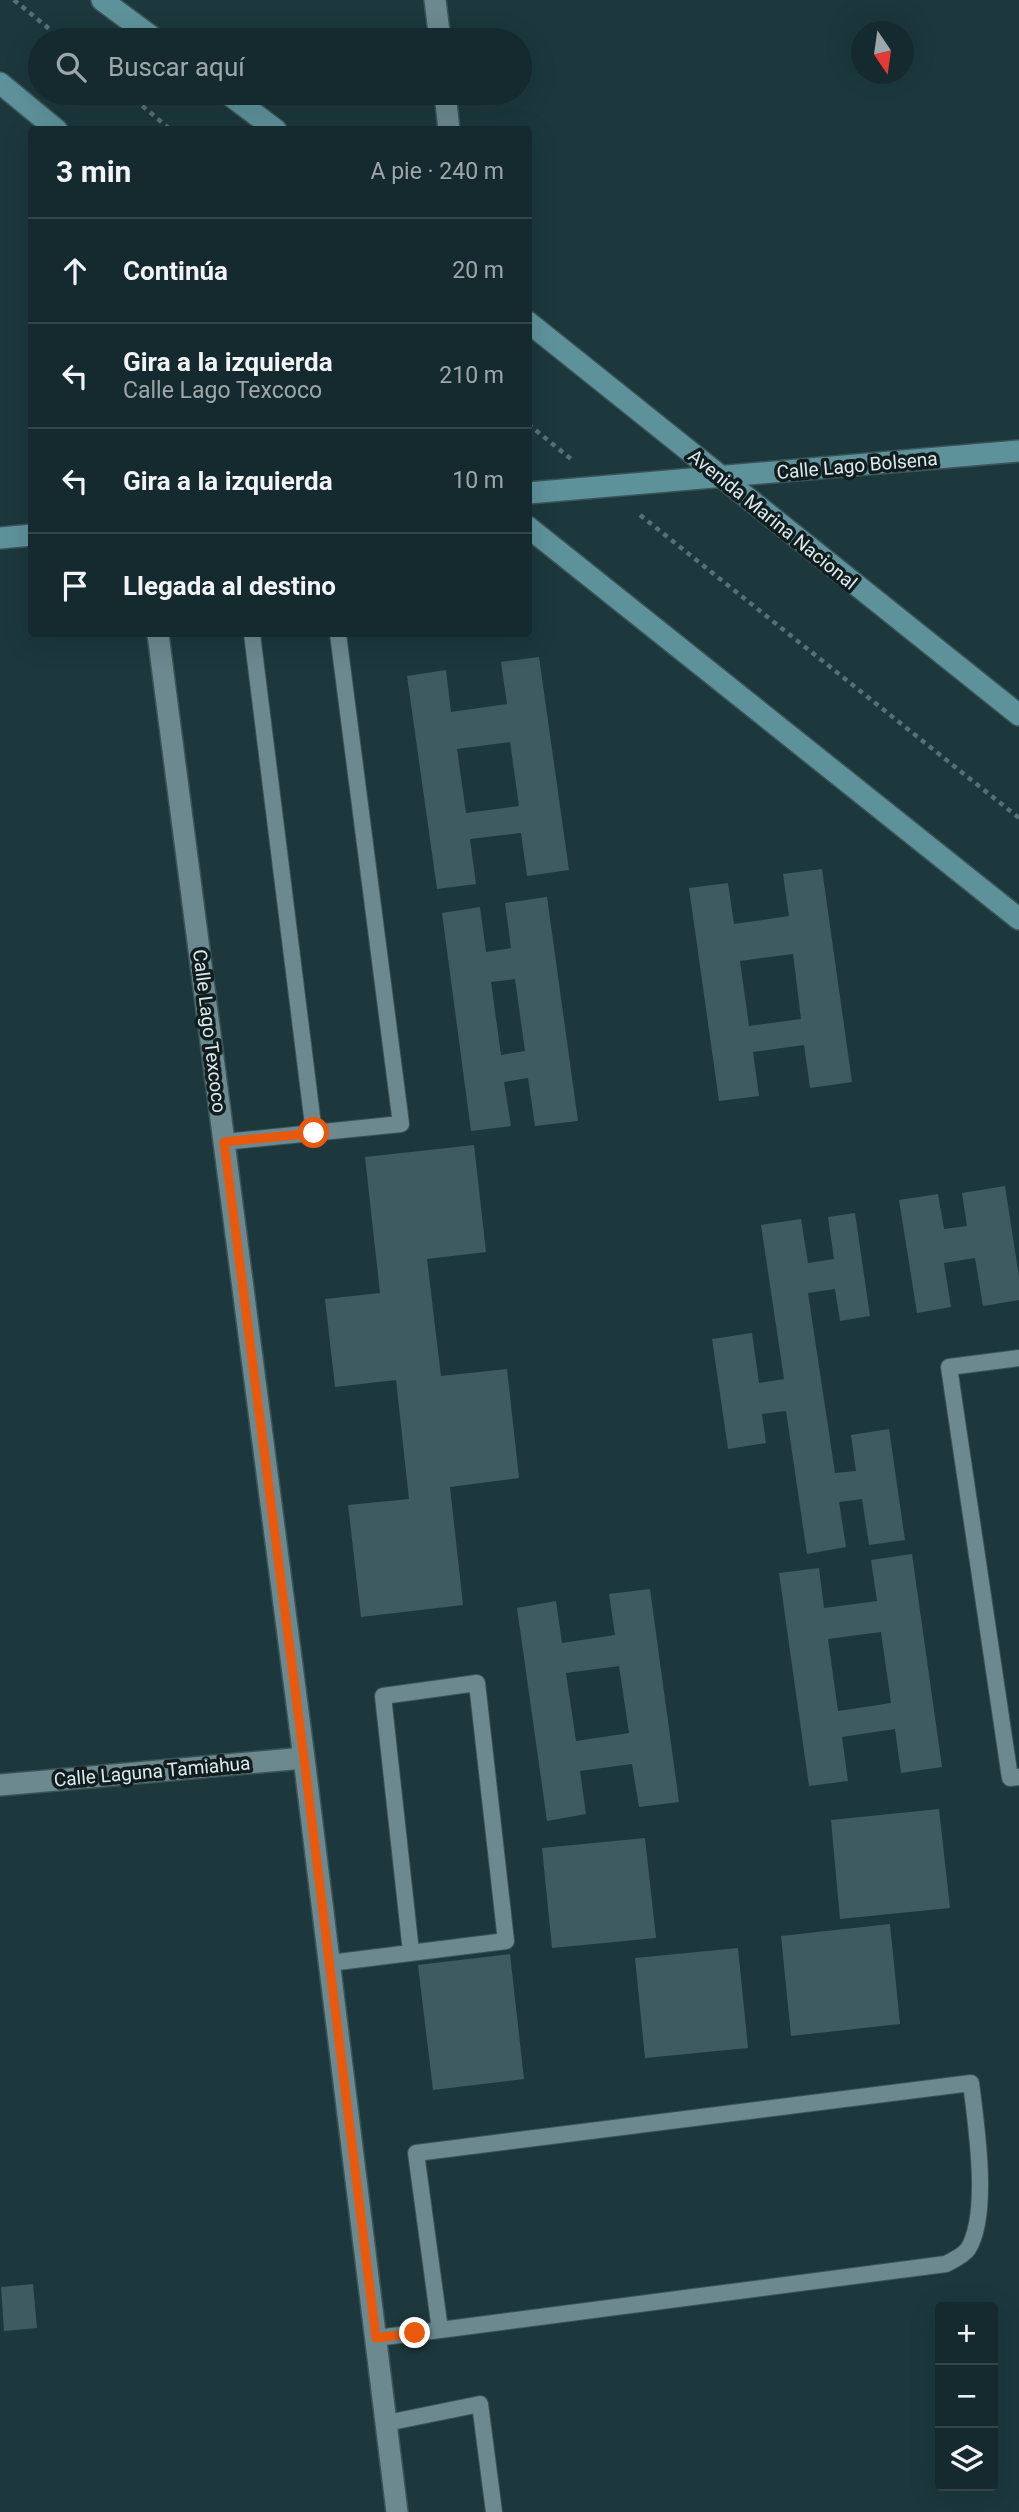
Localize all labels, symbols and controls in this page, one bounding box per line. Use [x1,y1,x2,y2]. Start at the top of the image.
north arrow [851,21,914,84]
search box [28,28,532,105]
icon: search [52,48,90,86]
text: Buscar aquí [108,52,245,82]
text: 3 min [56,154,131,189]
text: A pie · 240 m [371,158,504,185]
icon: ahead [56,252,94,290]
text: Continúa [123,256,228,286]
text: 20 m [452,257,504,284]
text: Gira a la izquierda [123,347,333,377]
icon: left [56,357,94,395]
text: 210 m [439,362,504,389]
text: Calle Lago Texcoco [123,377,322,404]
street label: Avenida Marina Nacional [684,444,862,594]
street label: Calle Lago Bolsena [776,447,939,484]
icon: left [56,462,94,500]
text: Gira a la izquierda [123,466,333,496]
text: 10 m [452,467,504,494]
icon: arrive [56,567,94,605]
text: Llegada al destino [123,571,336,601]
street label: Calle Lago Texcoco [188,948,231,1114]
route start [298,1117,329,1148]
street label: Calle Laguna Tamiahua [53,1751,251,1792]
map controls [935,2302,998,2491]
button: + [935,2302,998,2365]
route end [399,2317,430,2348]
button: − [935,2365,998,2428]
button: layers [935,2428,998,2491]

